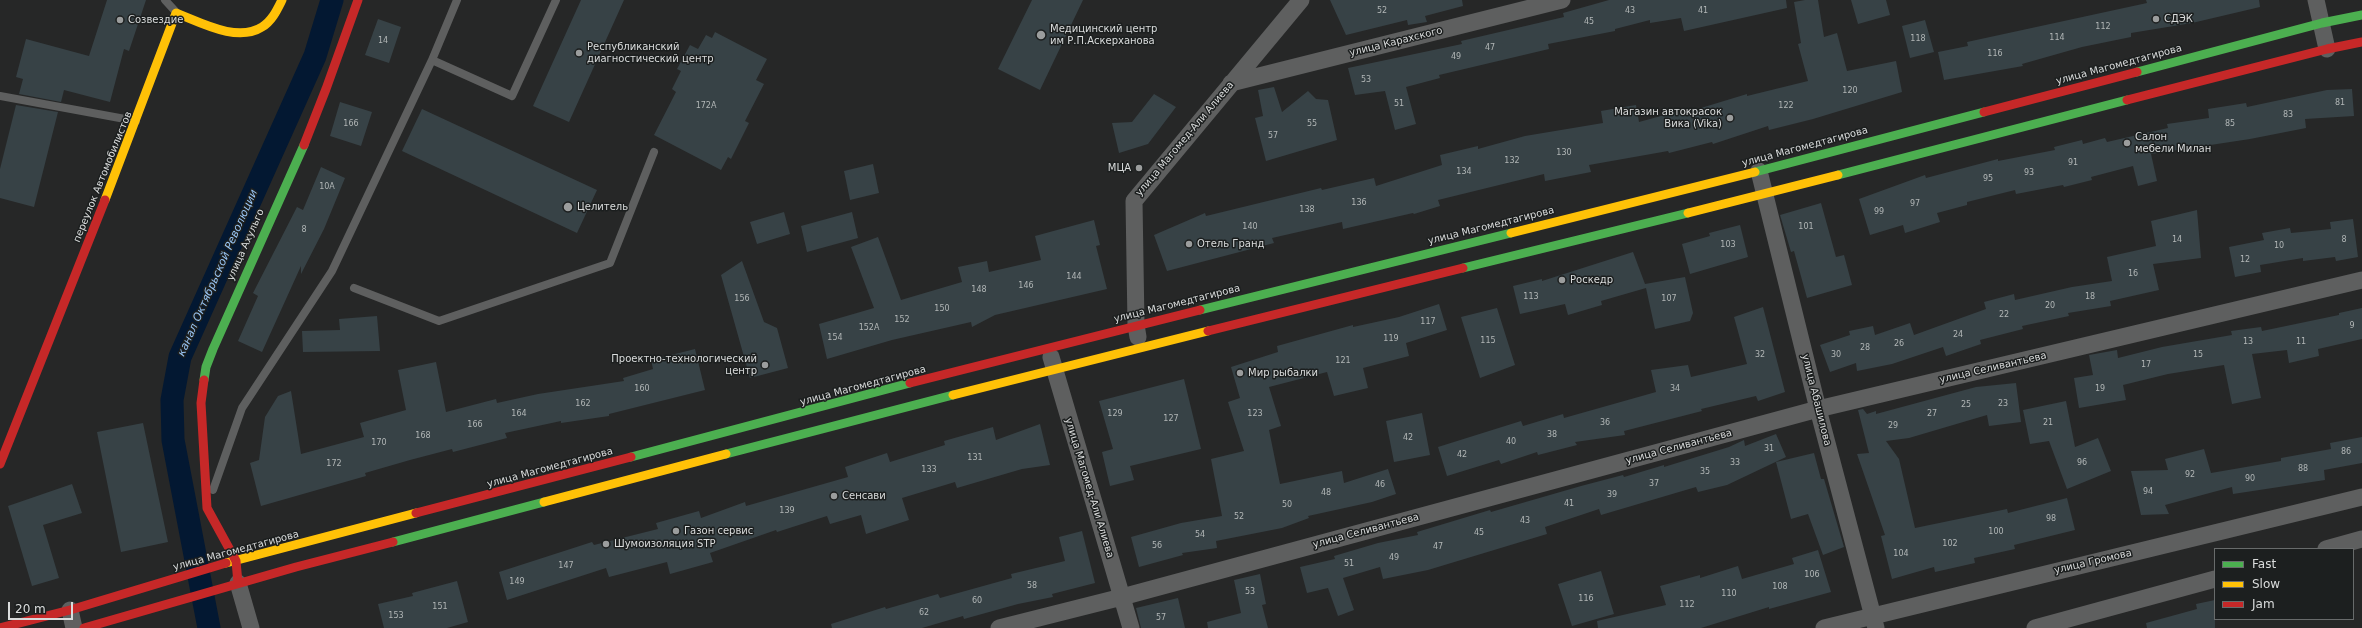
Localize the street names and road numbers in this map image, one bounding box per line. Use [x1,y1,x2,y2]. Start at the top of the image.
street label: улица Карахского [1348,25,1444,59]
street label: улица Магомедтагирова [2055,42,2183,88]
street label: улица Магомед-Али Алиева [1133,79,1237,199]
street label: переулок Автомобилистов [71,110,135,244]
street label: улица Магомедтагирова [1741,124,1869,170]
street label: улица Магомедтагирова [1427,204,1555,248]
street label: улица Ахульго [225,207,267,283]
street label: улица Магомедтагирова [1113,282,1241,326]
street label: улица Селивантьева [1938,350,2048,386]
street label: улица Абашилова [1799,353,1833,447]
street label: улица Магомедтагирова [799,363,927,409]
street label: улица Магомед-Али Алиева [1062,416,1116,560]
street label: улица Селивантьева [1625,427,1733,467]
street label: улица Магомедтагирова [486,445,614,491]
street label: улица Селивантьева [1312,511,1420,551]
street label: улица Магомедтагирова [172,528,300,574]
street label: улица Громова [2053,547,2133,577]

